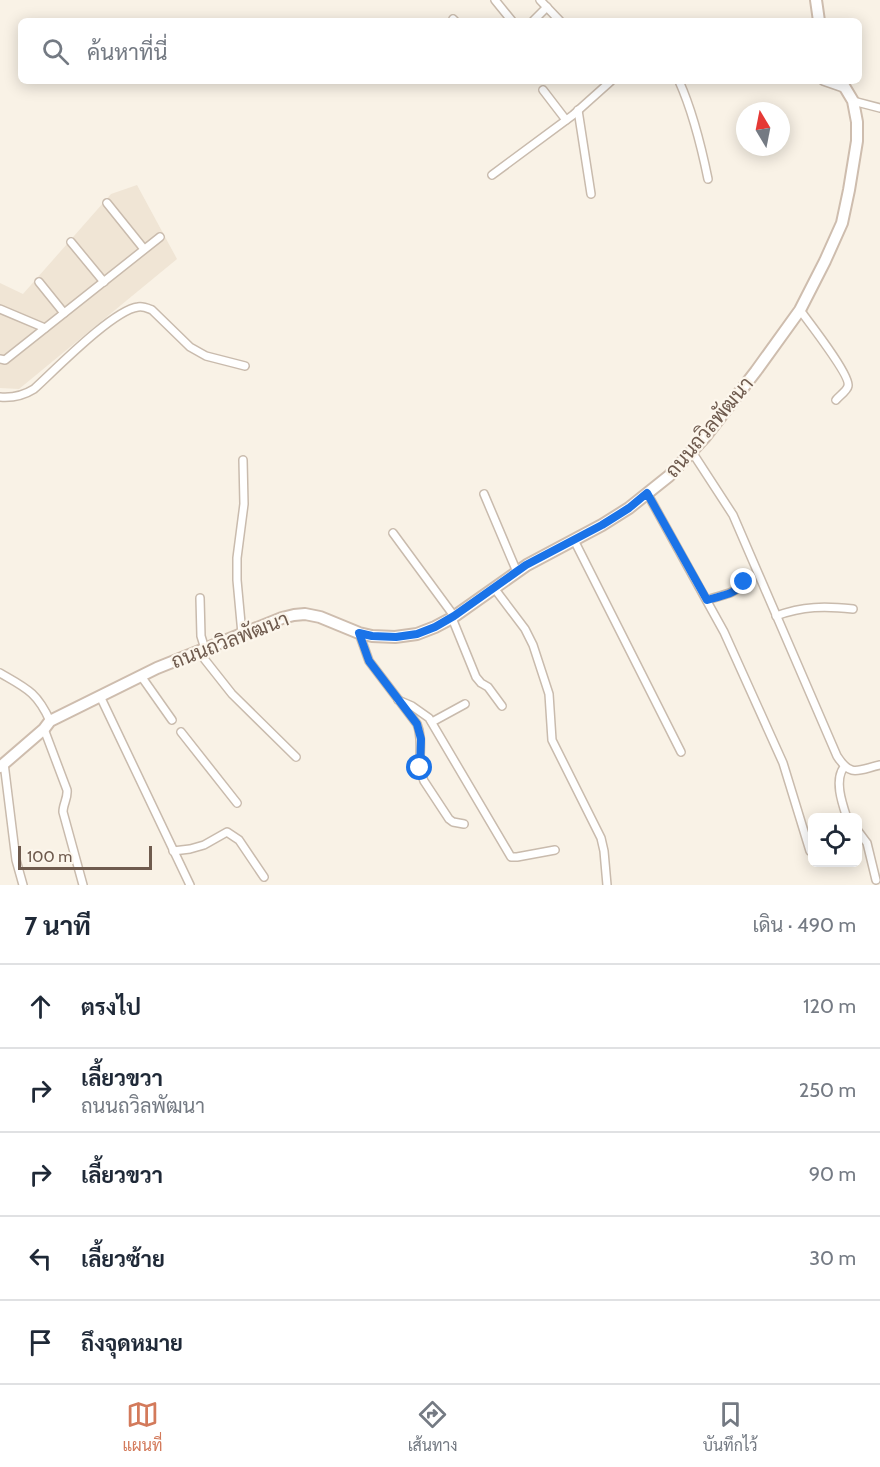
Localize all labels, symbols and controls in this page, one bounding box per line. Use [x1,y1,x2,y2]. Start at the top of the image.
search box [18,18,862,84]
icon: search [39,35,72,68]
text: ค้นหาที่นี่ [87,39,167,66]
north arrow [736,102,790,156]
street label: ถนนถวิลพัฒนา [660,372,758,482]
route end [730,568,756,594]
street label: ถนนถวิลพัฒนา [168,607,292,673]
route start [406,754,432,780]
map controls [808,813,862,867]
button: locate [808,813,862,867]
scale bar [18,843,152,870]
text: 100 m [27,847,72,866]
text: 7 นาที [24,910,91,942]
text: เดิน · 490 m [753,913,856,937]
icon: ahead [24,990,57,1023]
text: ตรงไป [81,994,141,1021]
text: 120 m [803,994,856,1018]
text: เลี้ยวขวา [81,1065,163,1092]
icon: right [24,1074,57,1107]
text: 250 m [799,1078,856,1102]
text: ถนนถวิลพัฒนา [81,1094,205,1118]
icon: right [24,1158,57,1191]
text: เลี้ยวขวา [81,1162,163,1189]
text: 90 m [809,1162,856,1186]
icon: left [24,1242,57,1275]
text: เลี้ยวซ้าย [81,1246,165,1273]
text: 30 m [809,1246,856,1270]
icon: arrive [24,1326,57,1359]
text: ถึงจุดหมาย [81,1330,183,1357]
tab: แผนที่ [123,1398,162,1455]
tab: เส้นทาง [408,1398,458,1455]
tab: บันทึกไว้ [703,1398,757,1455]

